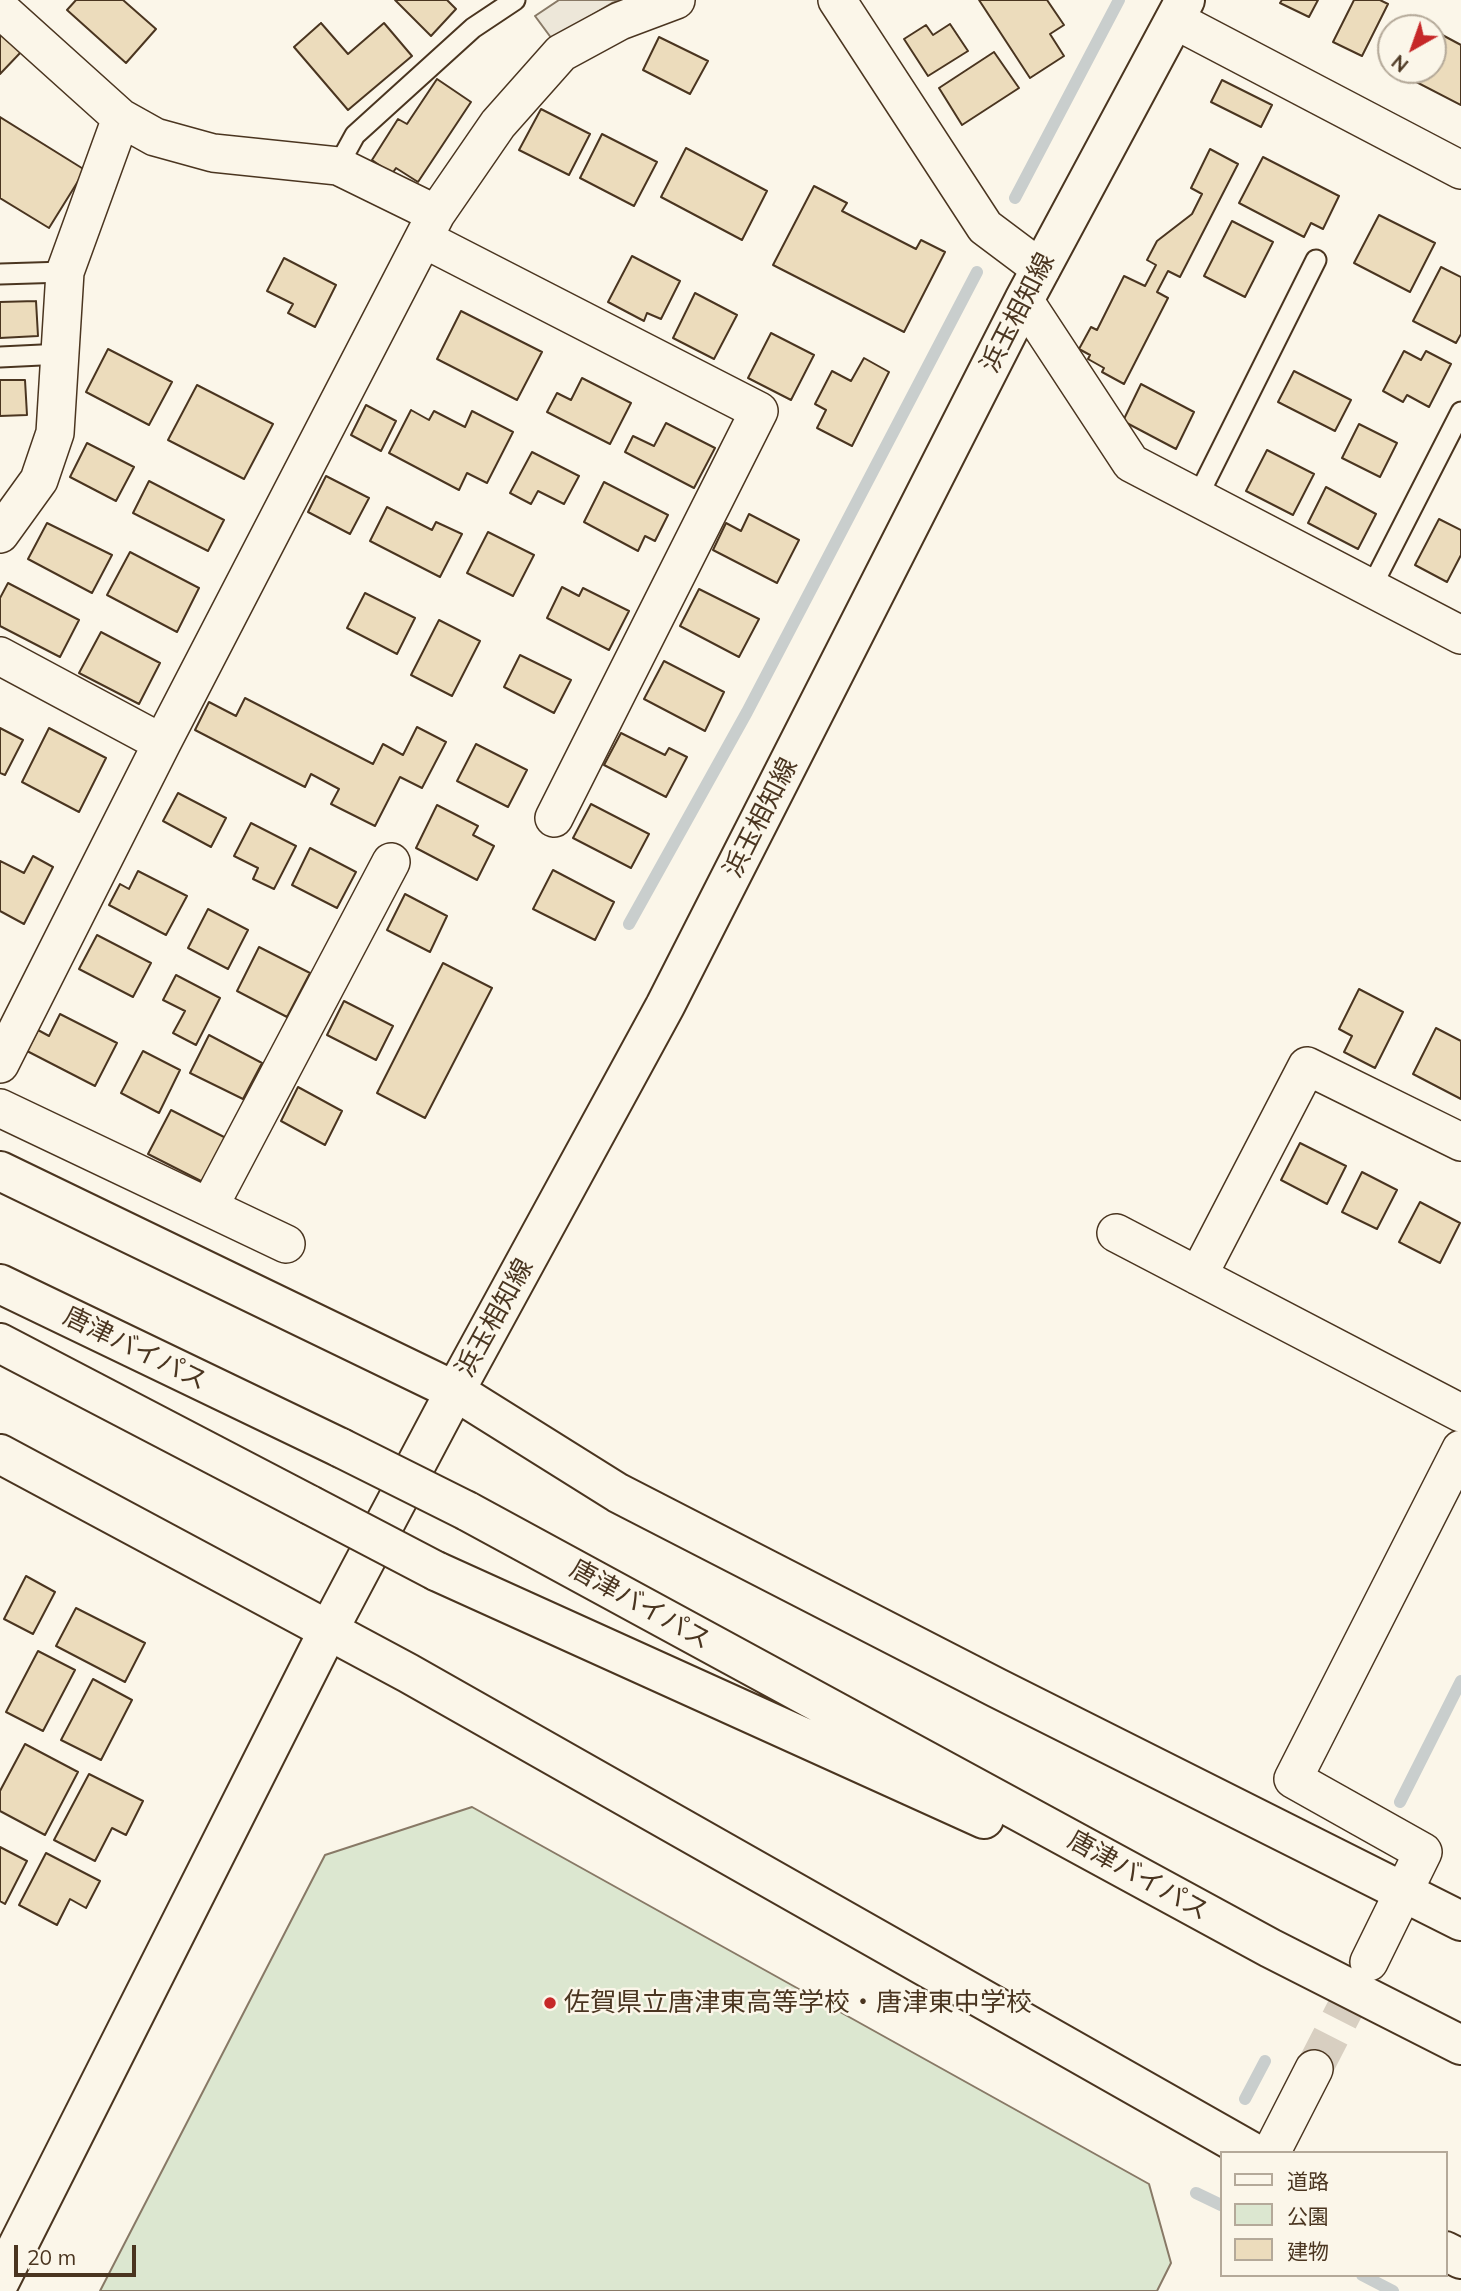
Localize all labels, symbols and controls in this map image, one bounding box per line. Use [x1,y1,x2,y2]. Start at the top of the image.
north arrow [1377,14,1447,84]
text: N [1387,50,1413,77]
street label: 浜玉相知線 [975,248,1061,378]
street label: 浜玉相知線 [718,753,804,883]
street label: 浜玉相知線 [450,1254,540,1382]
street label: 唐津バイパス [58,1301,212,1397]
street label: 唐津バイパス [564,1554,716,1656]
street label: 唐津バイパス [1062,1825,1214,1927]
place label: 佐賀県立唐津東高等学校・唐津東中学校 [564,1987,1032,2019]
marker: 佐賀県立唐津東高等学校・唐津東中学校 [542,1995,558,2011]
legend [1220,2151,1447,2277]
text: 道路 [1287,2168,1329,2194]
text: 公園 [1287,2203,1329,2229]
scale bar [18,2232,140,2276]
text: 建物 [1287,2238,1329,2264]
text: 20 m [27,2244,76,2270]

